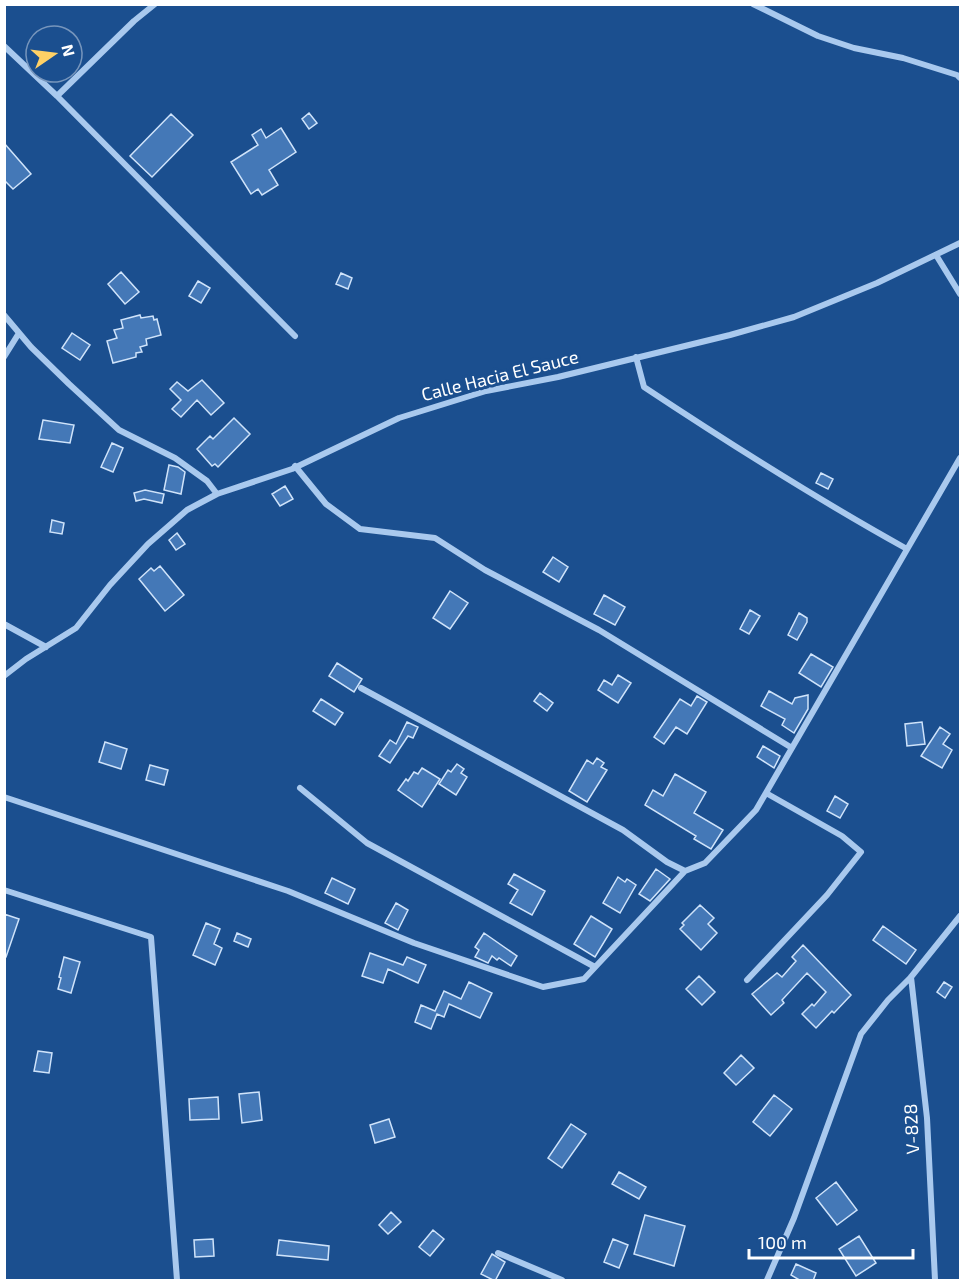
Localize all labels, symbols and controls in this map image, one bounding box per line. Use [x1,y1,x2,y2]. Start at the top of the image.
north arrow [24,24,84,84]
text: N [58,42,80,58]
street label: Calle Hacia El Sauce [419,345,581,405]
street label: V-828 [899,1103,923,1155]
scale bar [749,1222,912,1260]
text: 100 m [758,1231,807,1253]

